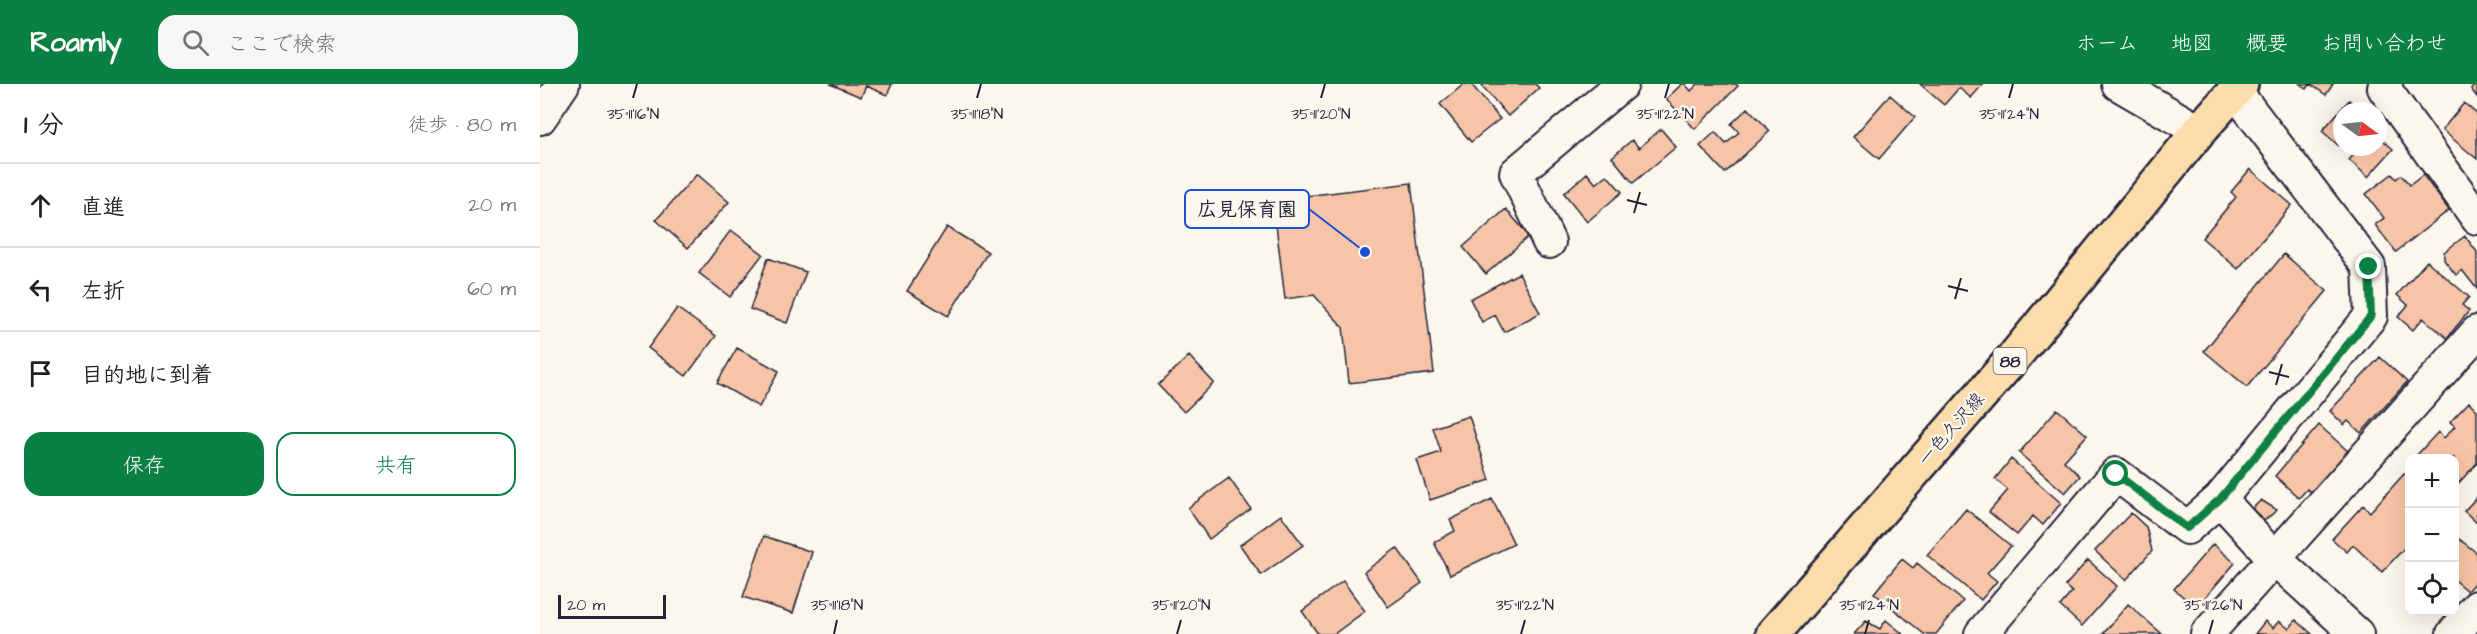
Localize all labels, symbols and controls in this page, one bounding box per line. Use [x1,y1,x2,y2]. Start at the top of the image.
search box [158,15,578,69]
text: Roamly [30,23,122,62]
icon: search [179,26,212,59]
text: ここで検索 [227,29,337,60]
text: ホーム [2076,29,2138,58]
text: 地図 [2171,29,2213,58]
text: 概要 [2246,29,2288,58]
text: お問い合わせ [2321,29,2447,58]
north arrow [2333,102,2387,156]
text: 35°11'16"N [607,104,659,125]
text: 35°11'18"N [951,104,1003,125]
text: 35°11'20"N [1292,104,1350,125]
text: 35°11'22"N [1636,104,1694,125]
text: 35°11'24"N [1979,104,2039,125]
text: 1 分 [24,107,64,143]
text: 徒歩 · 80 m [408,111,516,139]
icon: ahead [24,189,57,222]
callout: 広見保育園 [1185,190,1309,228]
text: 20 m [468,191,516,219]
text: 直進 [81,192,125,223]
text: 広見保育園 [1197,196,1297,224]
route end [2355,253,2381,279]
icon: left [24,273,57,306]
text: 60 m [467,275,516,303]
text: 左折 [81,276,125,307]
road number: 88 [1994,348,2026,374]
icon: arrive [24,357,57,390]
text: 目的地に到着 [81,360,213,391]
street label: 一色久沢線 [1912,387,1990,471]
button: 保存 [24,432,264,496]
button: 共有 [276,432,516,496]
map controls [2405,454,2459,616]
button: + [2405,454,2459,508]
route start [2102,460,2128,486]
button: − [2405,508,2459,562]
button: locate [2405,562,2459,616]
scale bar [558,592,666,620]
text: 20 m [567,594,605,616]
text: 35°11'18"N [811,595,863,616]
text: 35°11'20"N [1152,595,1210,616]
text: 35°11'22"N [1496,595,1554,616]
text: 35°11'24"N [1839,595,1899,616]
text: 35°11'26"N [2184,595,2242,616]

